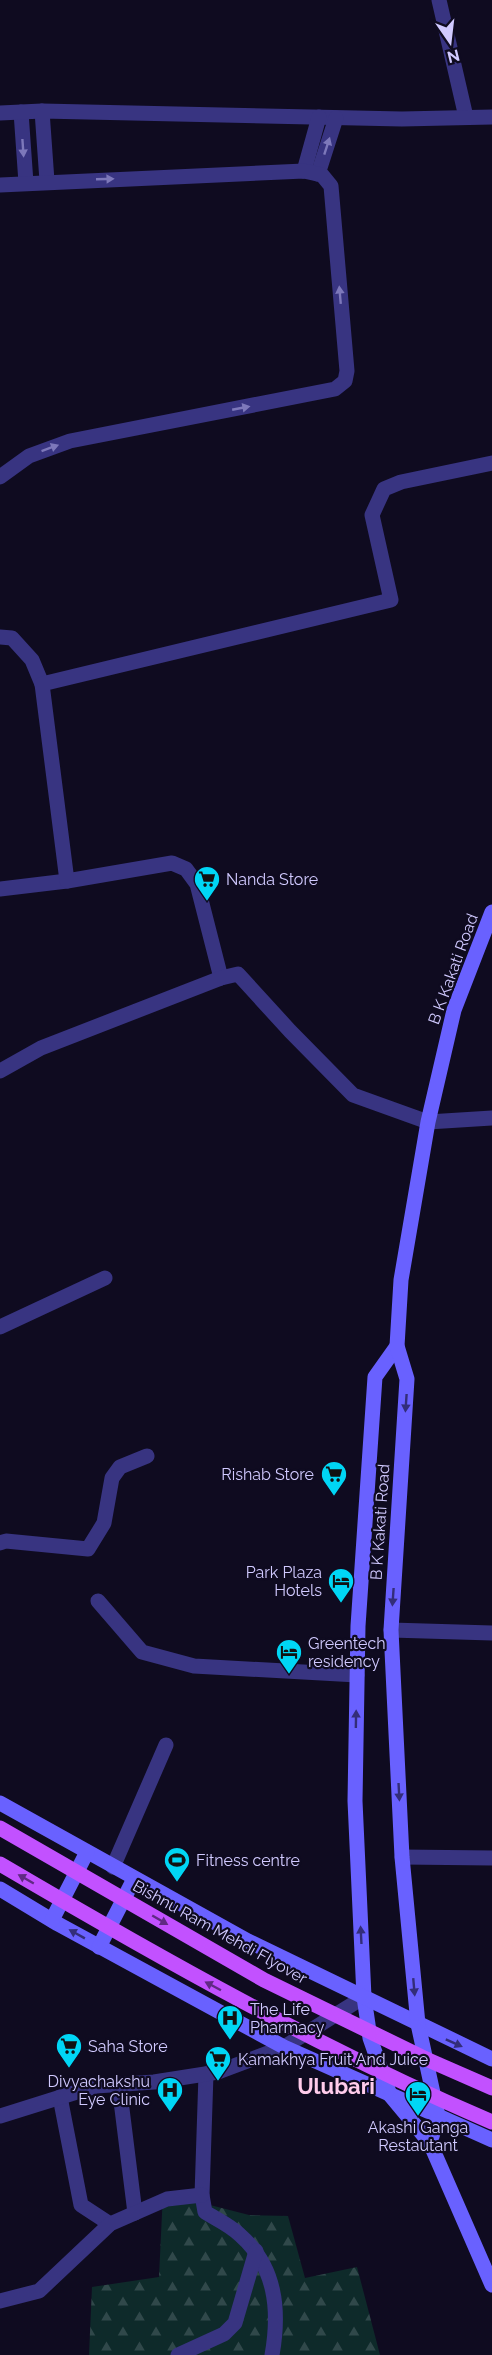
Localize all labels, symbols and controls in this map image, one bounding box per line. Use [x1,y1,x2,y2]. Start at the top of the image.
north arrow [420,12,480,72]
text: N [445,45,462,67]
one-way arrow [323,137,332,155]
one-way arrow [18,138,28,157]
one-way arrow [96,174,115,183]
one-way arrow [336,286,345,305]
one-way arrow [231,403,250,412]
one-way arrow [41,443,59,453]
supermarket icon: Nanda Store [192,864,222,902]
place label: Nanda Store [226,870,318,889]
street label: B K Kakati Road [424,911,482,1027]
one-way arrow [401,1393,410,1412]
supermarket icon: Rishab Store [319,1459,349,1497]
street label: B K Kakati Road [366,1463,394,1581]
place label: Rishab Store [221,1465,314,1484]
place label: Park Plaza Hotels [246,1563,322,1600]
hotel icon: Park Plaza Hotels [326,1566,356,1604]
one-way arrow [388,1588,398,1607]
place label: Greentech residency [308,1634,386,1671]
hotel icon: Greentech residency [274,1637,304,1675]
one-way arrow [352,1710,361,1729]
one-way arrow [394,1783,403,1802]
sports icon: Fitness centre [162,1845,192,1883]
place label: Fitness centre [196,1851,300,1870]
one-way arrow [18,1873,34,1884]
street label: Bishnu Ram Mehdi Flyover [129,1876,311,1988]
one-way arrow [152,1915,169,1925]
one-way arrow [357,1926,366,1945]
one-way arrow [68,1929,85,1939]
one-way arrow [409,1977,419,1996]
one-way arrow [204,1981,221,1991]
place label: The Life Pharmacy [250,2000,325,2037]
hospital icon: The Life Pharmacy [215,2003,245,2041]
supermarket icon: Saha Store [54,2031,84,2069]
place label: Saha Store [88,2037,168,2056]
one-way arrow [446,2038,463,2047]
supermarket icon: Kamakhya Fruit And Juice [203,2044,233,2082]
place label: Kamakhya Fruit And Juice [238,2050,428,2069]
place label: Divyachakshu Eye Clinic [47,2072,150,2109]
district label: Ulubari [297,2073,375,2099]
hospital icon: Divyachakshu Eye Clinic [155,2075,185,2113]
hotel icon: Akashi Ganga Restautant [403,2079,433,2117]
place label: Akashi Ganga Restautant [368,2118,468,2155]

